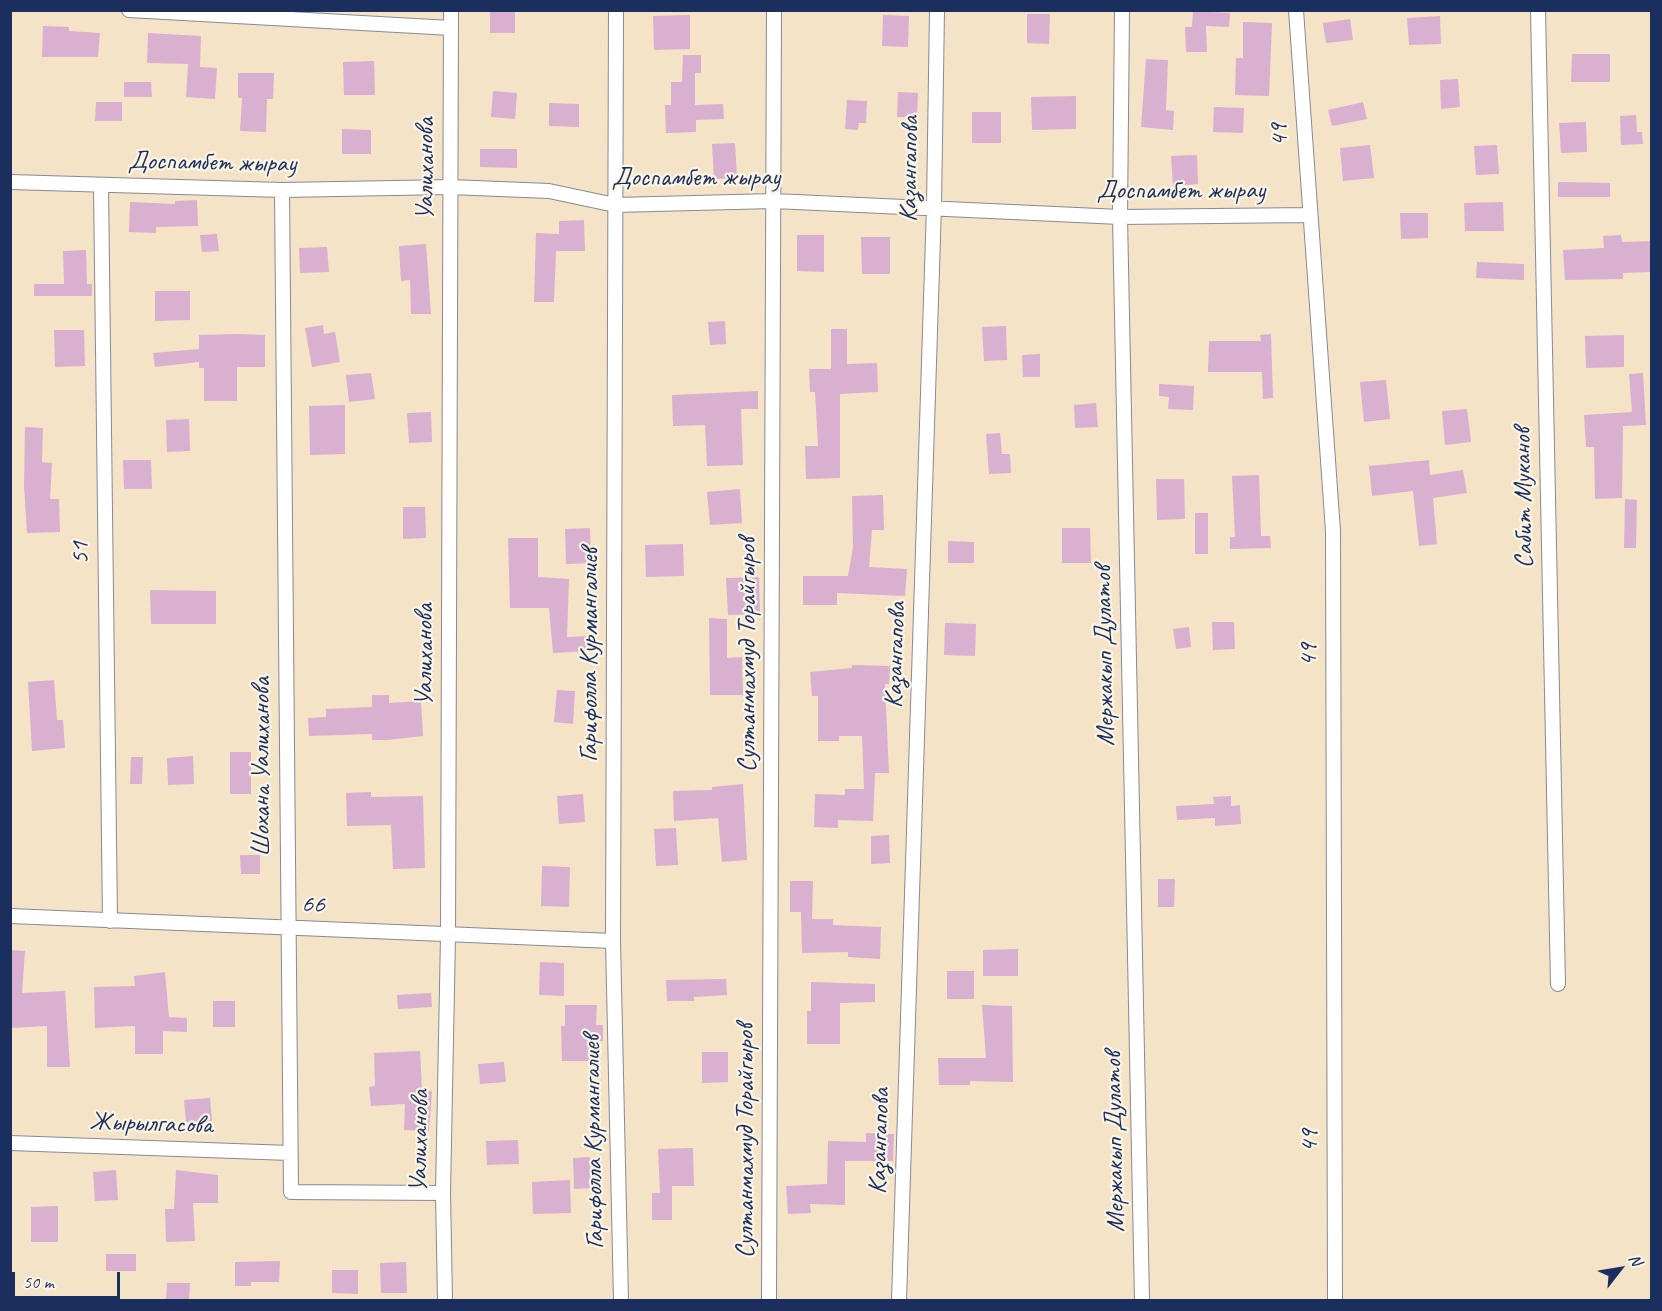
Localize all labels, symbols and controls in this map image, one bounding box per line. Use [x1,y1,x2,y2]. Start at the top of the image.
street label: Казангапова [893,116,927,222]
street label: Уалиханова [410,118,442,220]
street label: 49 [1264,122,1296,148]
street label: Доспамбет жырау [128,146,296,180]
street label: Доспамбет жырау [612,162,780,194]
street label: Доспамбет жырау [1097,175,1265,207]
street label: Сабит Муканов [1507,427,1541,569]
street label: Султанмахмуд Торайгыров [732,538,764,772]
street label: 51 [65,541,97,565]
street label: Гарифолла Курмангалиев [574,548,606,762]
street label: Мержакып Дулатов [1088,566,1122,746]
street label: Казангапова [879,602,913,708]
street label: Уалиханова [409,604,441,706]
street label: 49 [1293,643,1325,667]
street label: Шохана Уалиханова [246,677,278,857]
street label: 66 [300,889,326,921]
street label: Султанмахмуд Торайгыров [730,1024,762,1258]
street label: Гарифолла Курмангалиев [577,1035,611,1249]
street label: Мержакып Дулатов [1098,1052,1132,1232]
street label: Казангапова [863,1088,897,1194]
street label: Уалиханова [404,1089,436,1193]
street label: Жырылгасова [89,1106,213,1142]
street label: 49 [1294,1129,1326,1153]
north arrow [1590,1239,1650,1299]
text: N [1624,1250,1647,1269]
scale bar [15,1260,123,1298]
text: 50 m [23,1271,54,1293]

